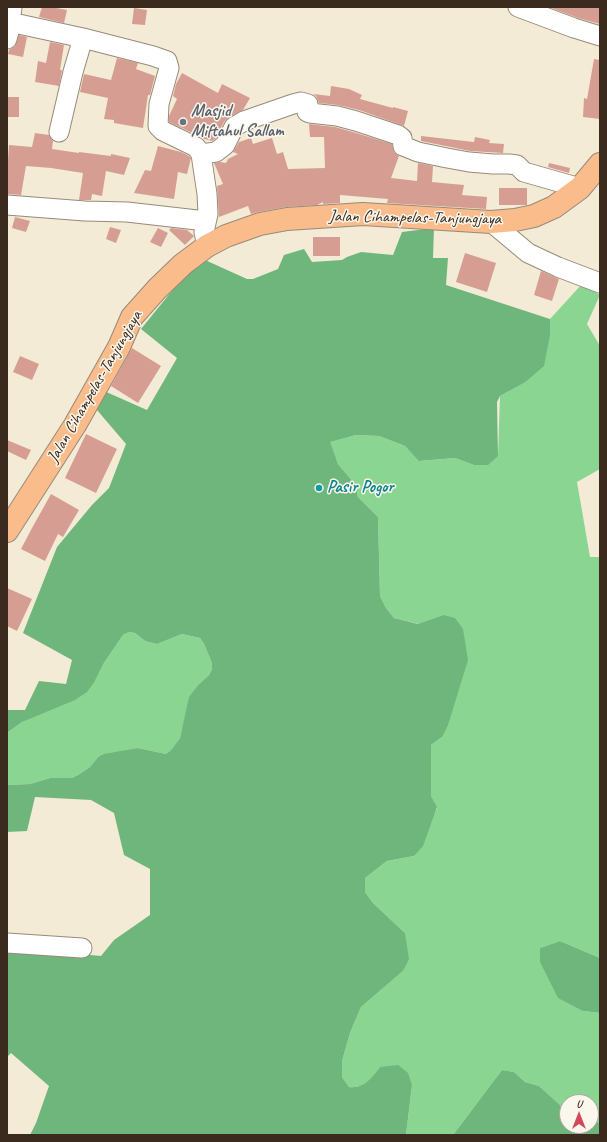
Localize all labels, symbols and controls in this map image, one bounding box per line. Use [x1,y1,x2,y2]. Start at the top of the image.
place label: Masjid Miftahul Sallam [191,102,284,142]
marker: Masjid Miftahul Sallam [178,117,188,127]
street label: Jalan Cihampelas-Tanjungjaya [329,206,501,230]
street label: Jalan Cihampelas-Tanjungjaya [43,307,147,467]
place label: Pasir Pogor [327,478,393,498]
marker: Pasir Pogor [314,483,324,493]
north arrow [559,1094,599,1134]
text: U [576,1096,582,1110]

